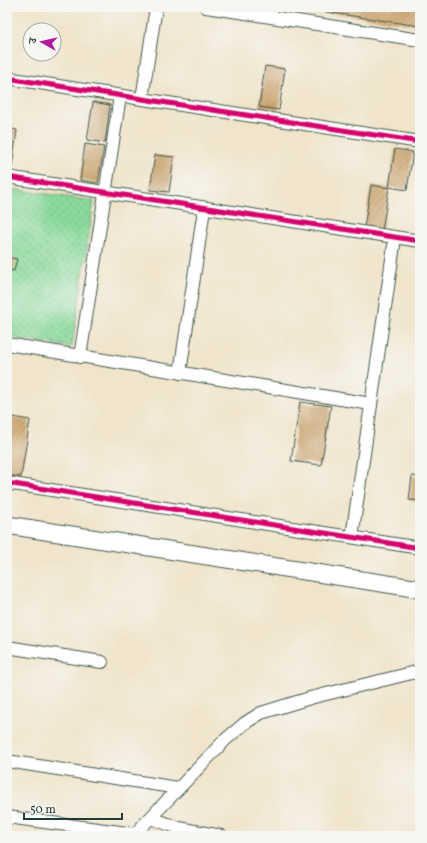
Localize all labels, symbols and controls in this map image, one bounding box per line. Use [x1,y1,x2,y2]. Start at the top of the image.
north arrow [22,22,62,62]
text: उ [26,36,42,46]
scale bar [24,795,122,821]
text: 50 m [30,802,56,818]

